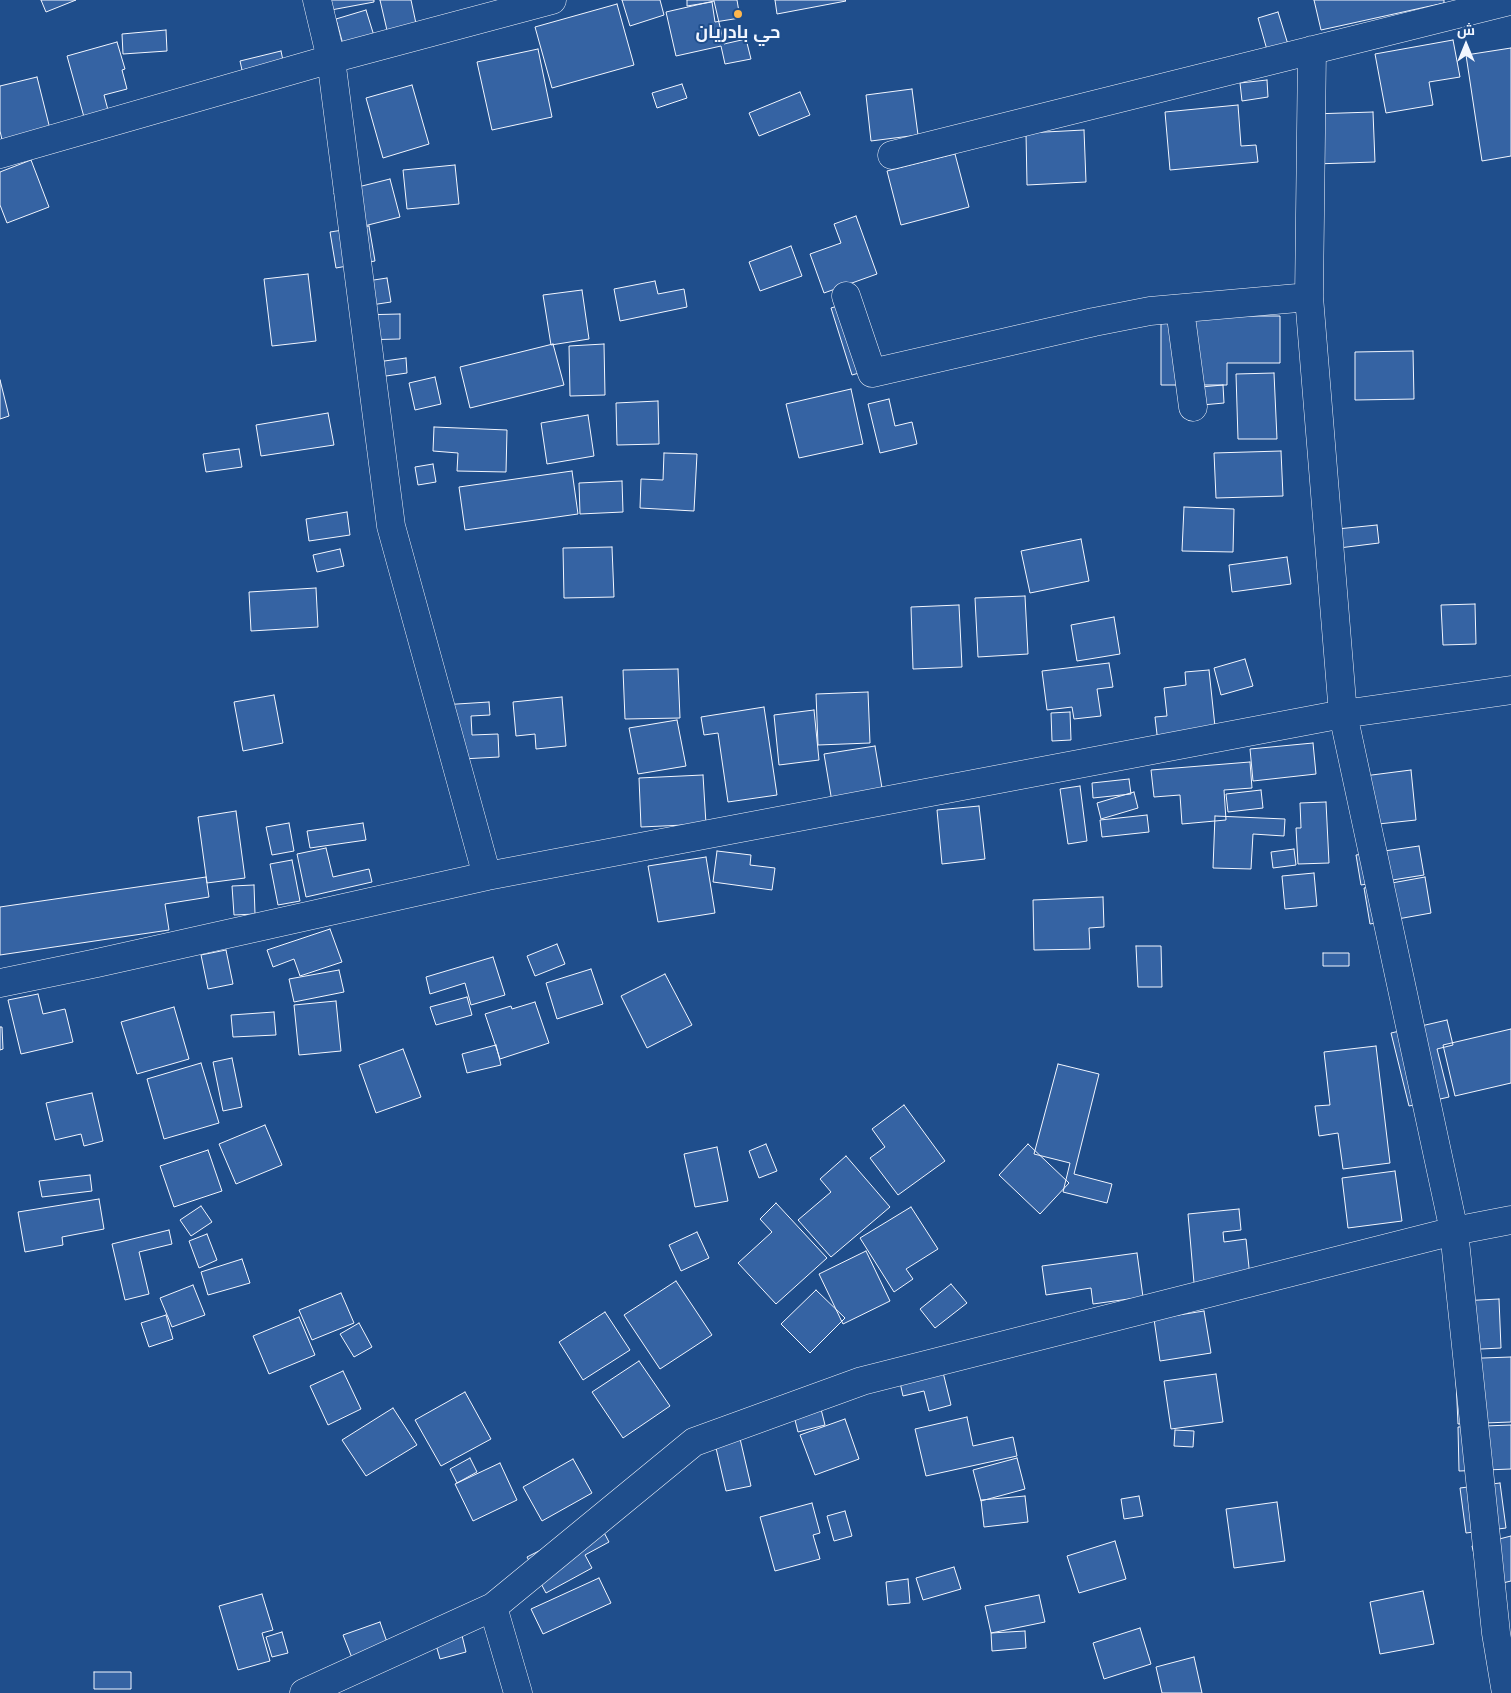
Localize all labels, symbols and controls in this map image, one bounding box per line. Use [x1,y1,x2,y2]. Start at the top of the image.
marker: حي بادريان [732,8,744,20]
north arrow [1441,20,1491,70]
place label: حي بادريان [695,22,781,44]
text: ش [1457,22,1475,38]

